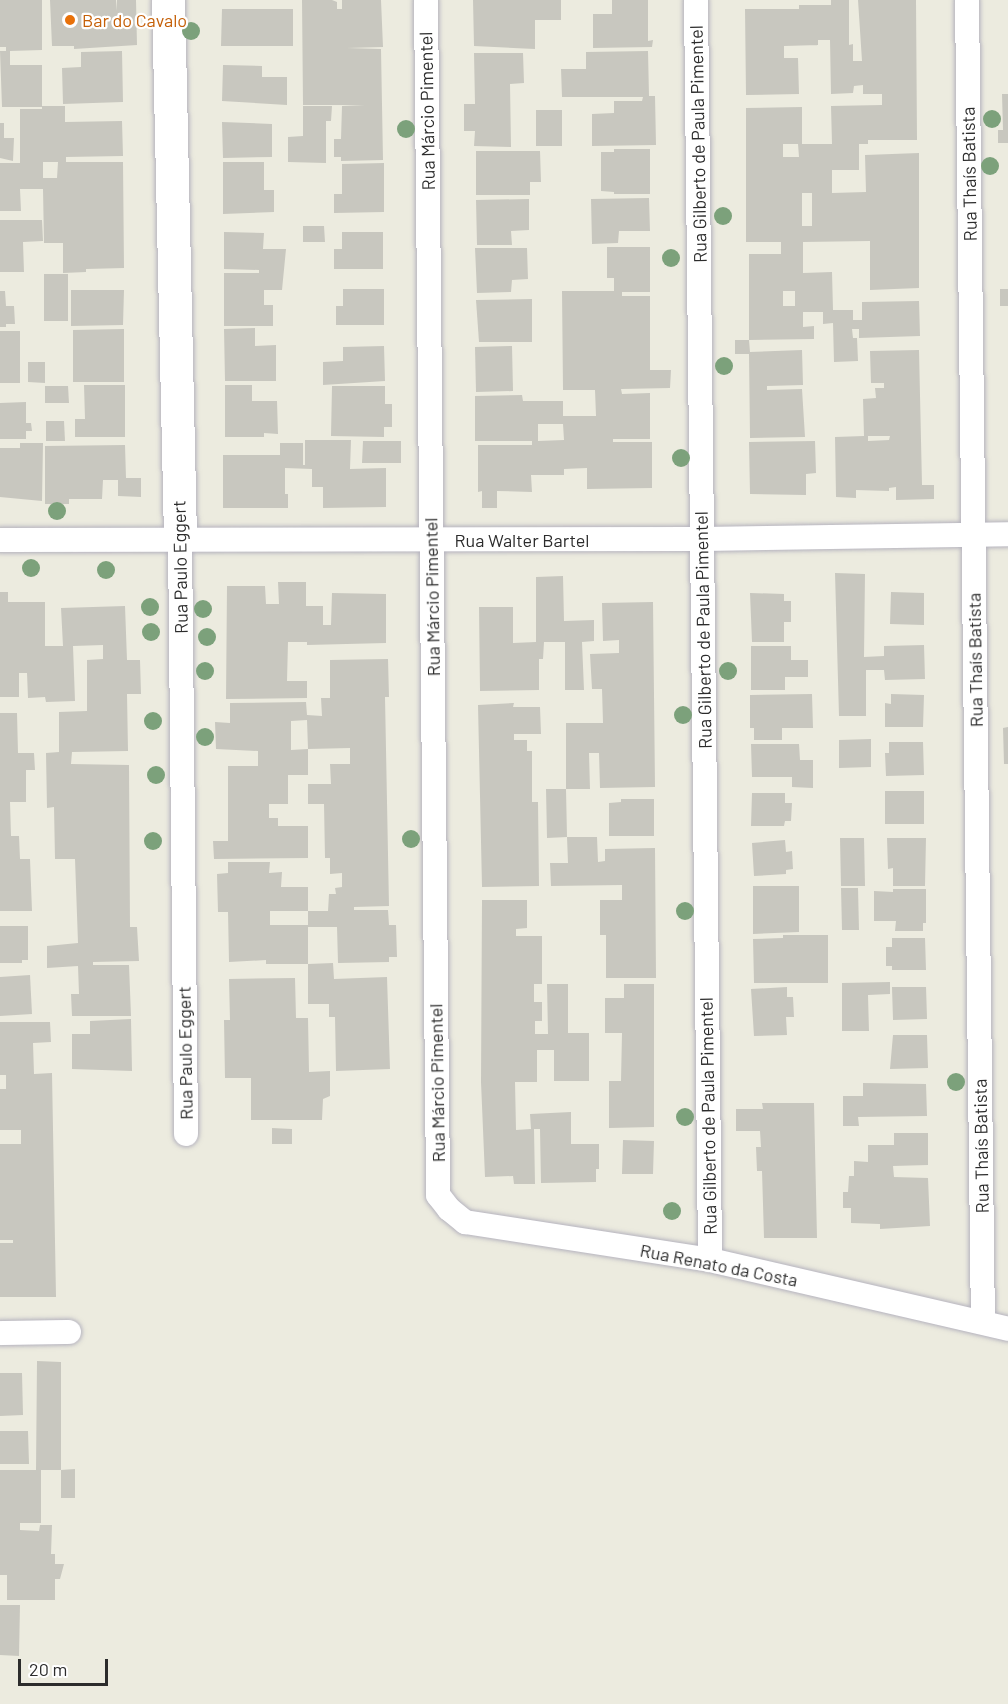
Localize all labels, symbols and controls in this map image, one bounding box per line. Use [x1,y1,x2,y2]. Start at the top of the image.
place label: Bar do Cavalo [82,9,187,31]
marker: Bar do Cavalo [63,13,77,27]
street label: Rua Gilberto de Paula Pimentel [685,25,711,263]
street label: Rua Márcio Pimentel [415,31,439,191]
street label: Rua Thaís Batista [957,107,981,241]
street label: Rua Paulo Eggert [168,500,192,634]
street label: Rua Gilberto de Paula Pimentel [690,511,716,749]
street label: Rua Márcio Pimentel [420,517,444,677]
street label: Rua Walter Bartel [455,529,589,551]
street label: Rua Thaís Batista [963,593,987,727]
street label: Rua Paulo Eggert [173,986,197,1120]
street label: Rua Gilberto de Paula Pimentel [695,997,721,1235]
street label: Rua Márcio Pimentel [425,1003,449,1163]
street label: Rua Thaís Batista [969,1079,993,1213]
street label: Rua Renato da Costa [638,1239,800,1291]
scale bar [21,1647,111,1685]
text: 20 m [29,1658,67,1680]

